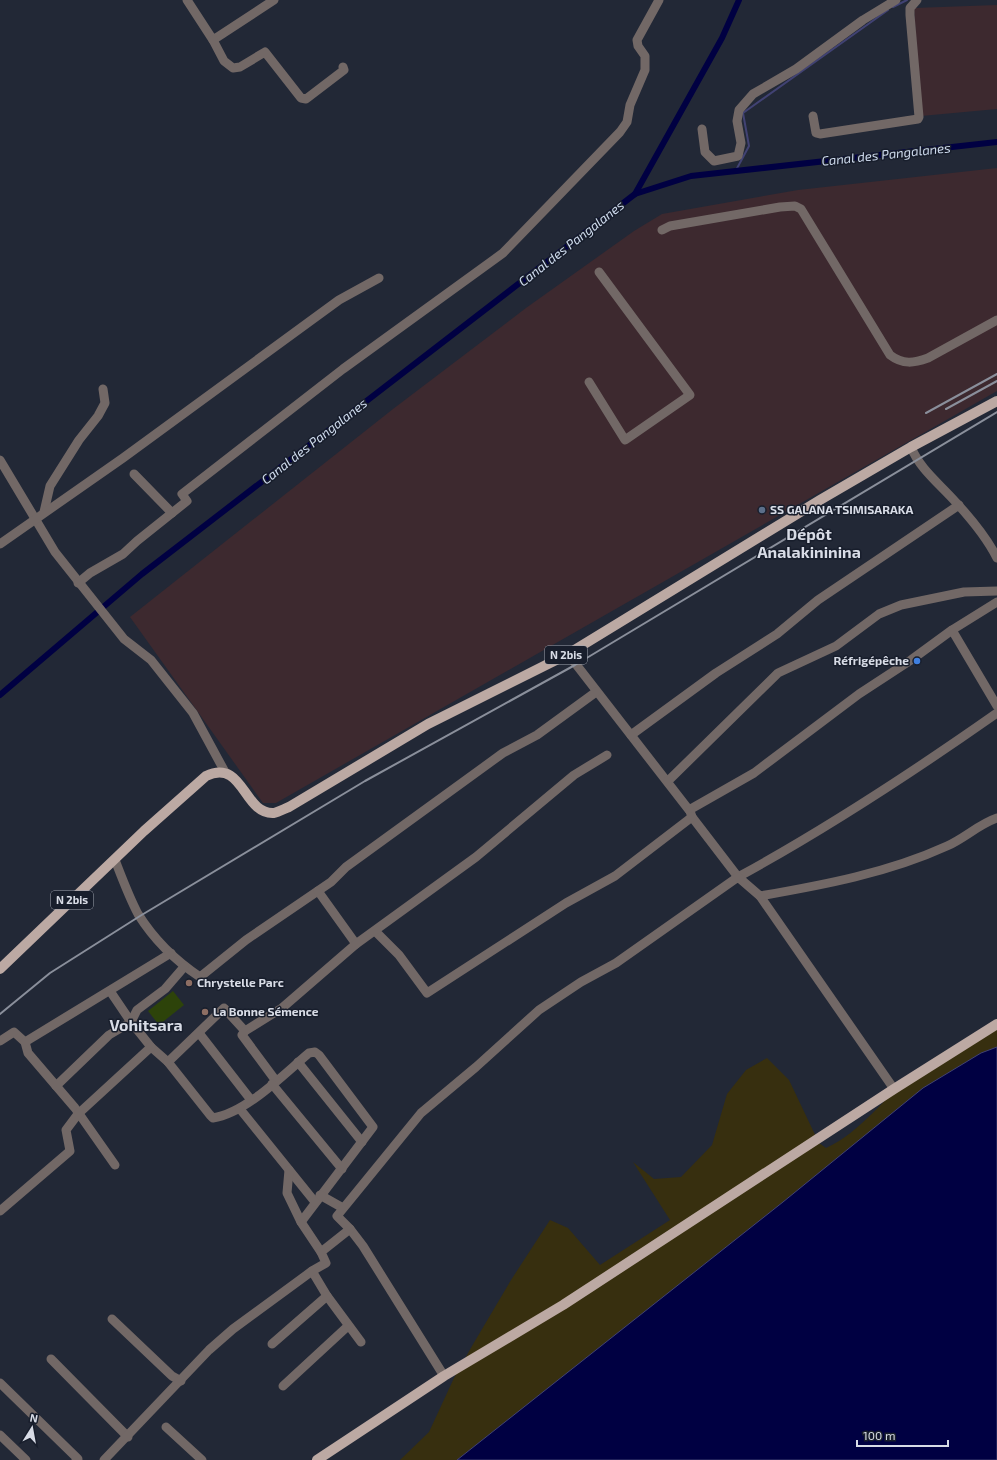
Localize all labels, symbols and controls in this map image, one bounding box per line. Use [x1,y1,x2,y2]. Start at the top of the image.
water label: Canal des Pangalanes [821,139,952,169]
water label: Canal des Pangalanes [515,196,627,289]
water label: Canal des Pangalanes [258,394,370,487]
place label: SS GALANA TSIMISARAKA [770,502,913,516]
marker: SS GALANA TSIMISARAKA [757,505,767,515]
district label: Dépôt Analakininina [757,524,861,561]
road number: N 2bis [545,646,587,664]
place label: Réfrigépêche [834,653,909,667]
marker: Réfrigépêche [912,656,922,666]
road number: N 2bis [51,891,93,909]
place label: Chrystelle Parc [197,975,284,990]
marker: Chrystelle Parc [184,978,194,988]
place label: La Bonne Sémence [213,1004,319,1018]
marker: La Bonne Sémence [200,1007,210,1017]
district label: Vohitsara [109,1015,183,1034]
north arrow [12,1408,52,1448]
text: N [29,1411,39,1425]
scale bar [857,1422,948,1448]
text: 100 m [863,1428,895,1442]

